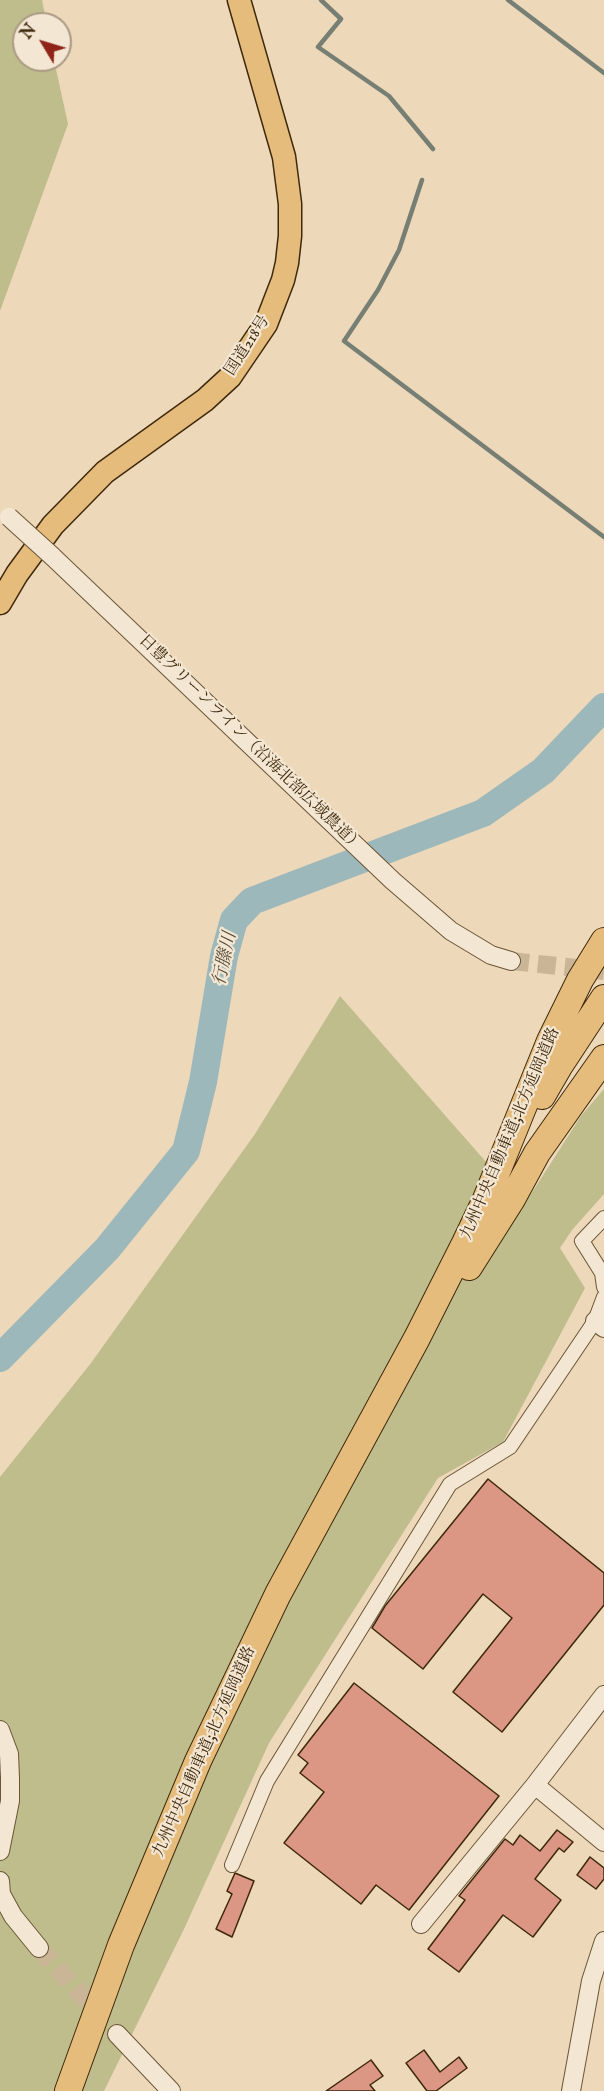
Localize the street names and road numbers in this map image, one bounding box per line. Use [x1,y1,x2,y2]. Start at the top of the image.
street label: 国道218号 [222,312,274,380]
street label: 日豊グリーンライン（沿海北部広域農道） [134,632,366,856]
street label: 九州中央自動車道;北方延岡道路 [458,1025,564,1243]
street label: 九州中央自動車道;北方延岡道路 [150,1644,260,1860]

